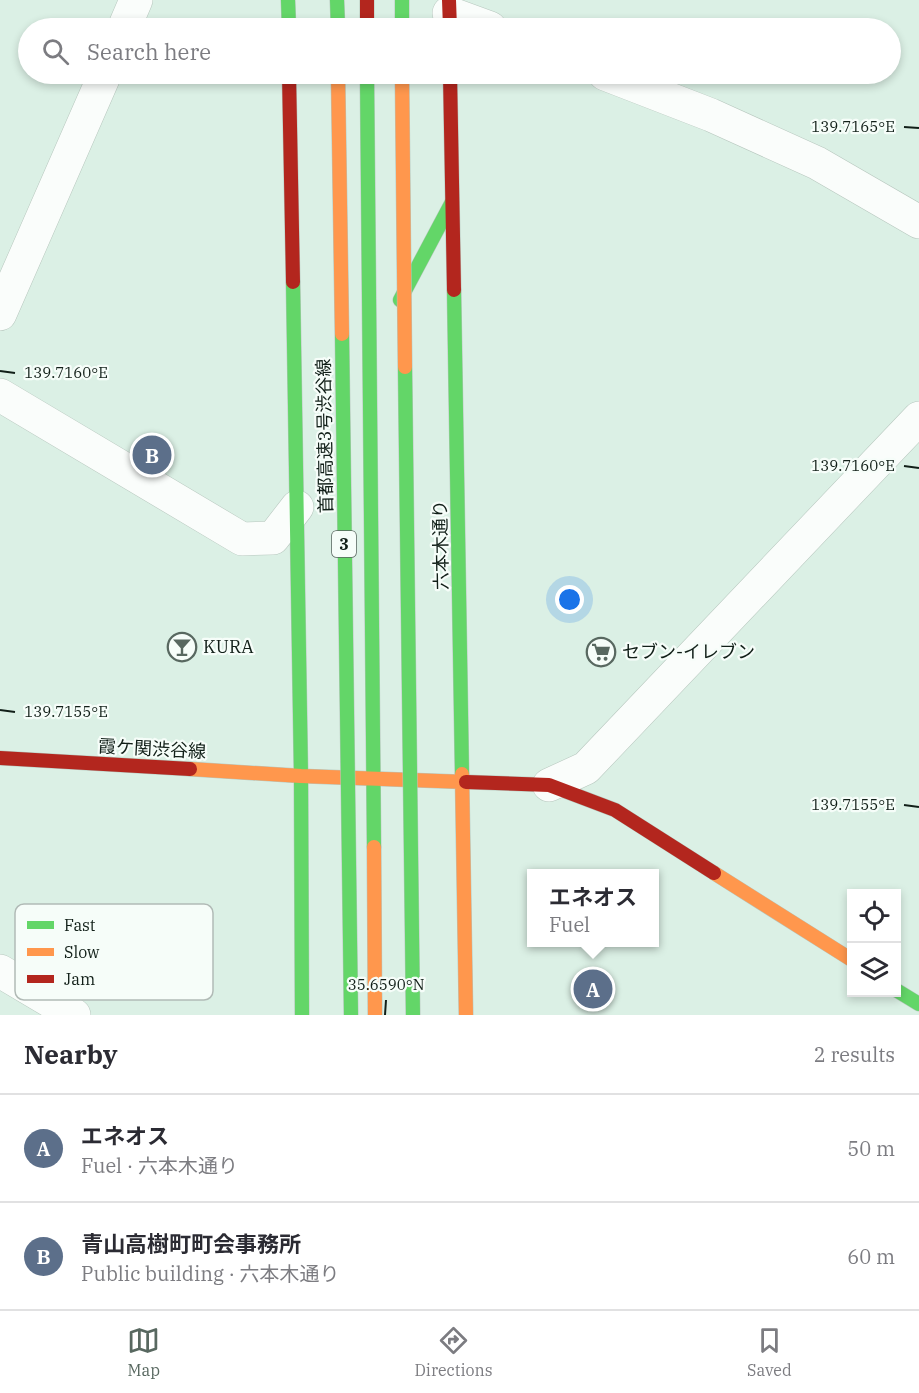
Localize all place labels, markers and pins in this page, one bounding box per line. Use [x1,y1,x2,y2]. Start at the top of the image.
pin: B [132,432,172,478]
bar icon: KURA [166,631,198,663]
place label: KURA [203,635,254,658]
supermarket icon: セブン-イレブン [585,636,617,668]
place label: セブン-イレブン [622,640,755,663]
pin: A [574,966,612,1012]

